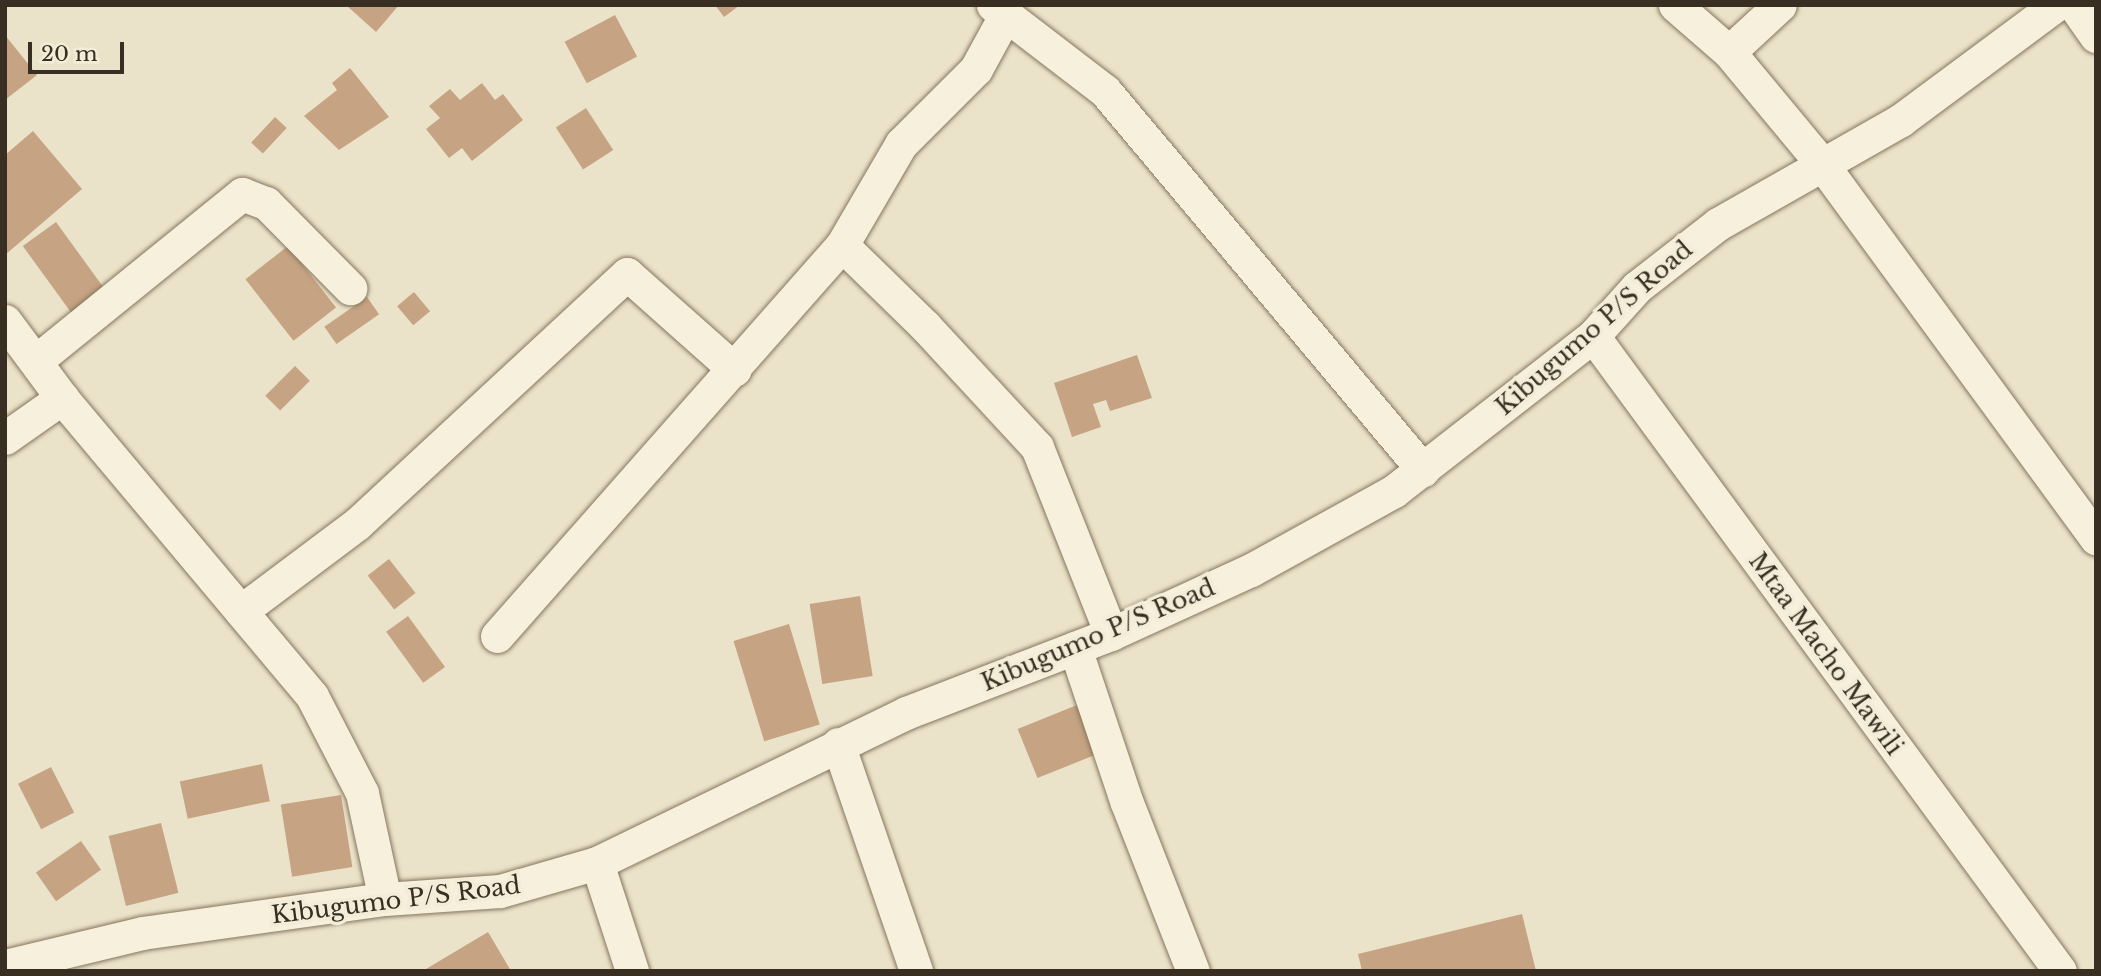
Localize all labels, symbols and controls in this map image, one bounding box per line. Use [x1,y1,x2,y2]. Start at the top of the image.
scale bar [32,28,128,72]
text: 20 m [41,41,98,67]
street label: Kibugumo P/S Road [1490,235,1698,421]
street label: Mtaa Macho Mawili [1743,547,1909,761]
street label: Kibugumo P/S Road [977,573,1219,697]
street label: Kibugumo P/S Road [270,870,522,930]

